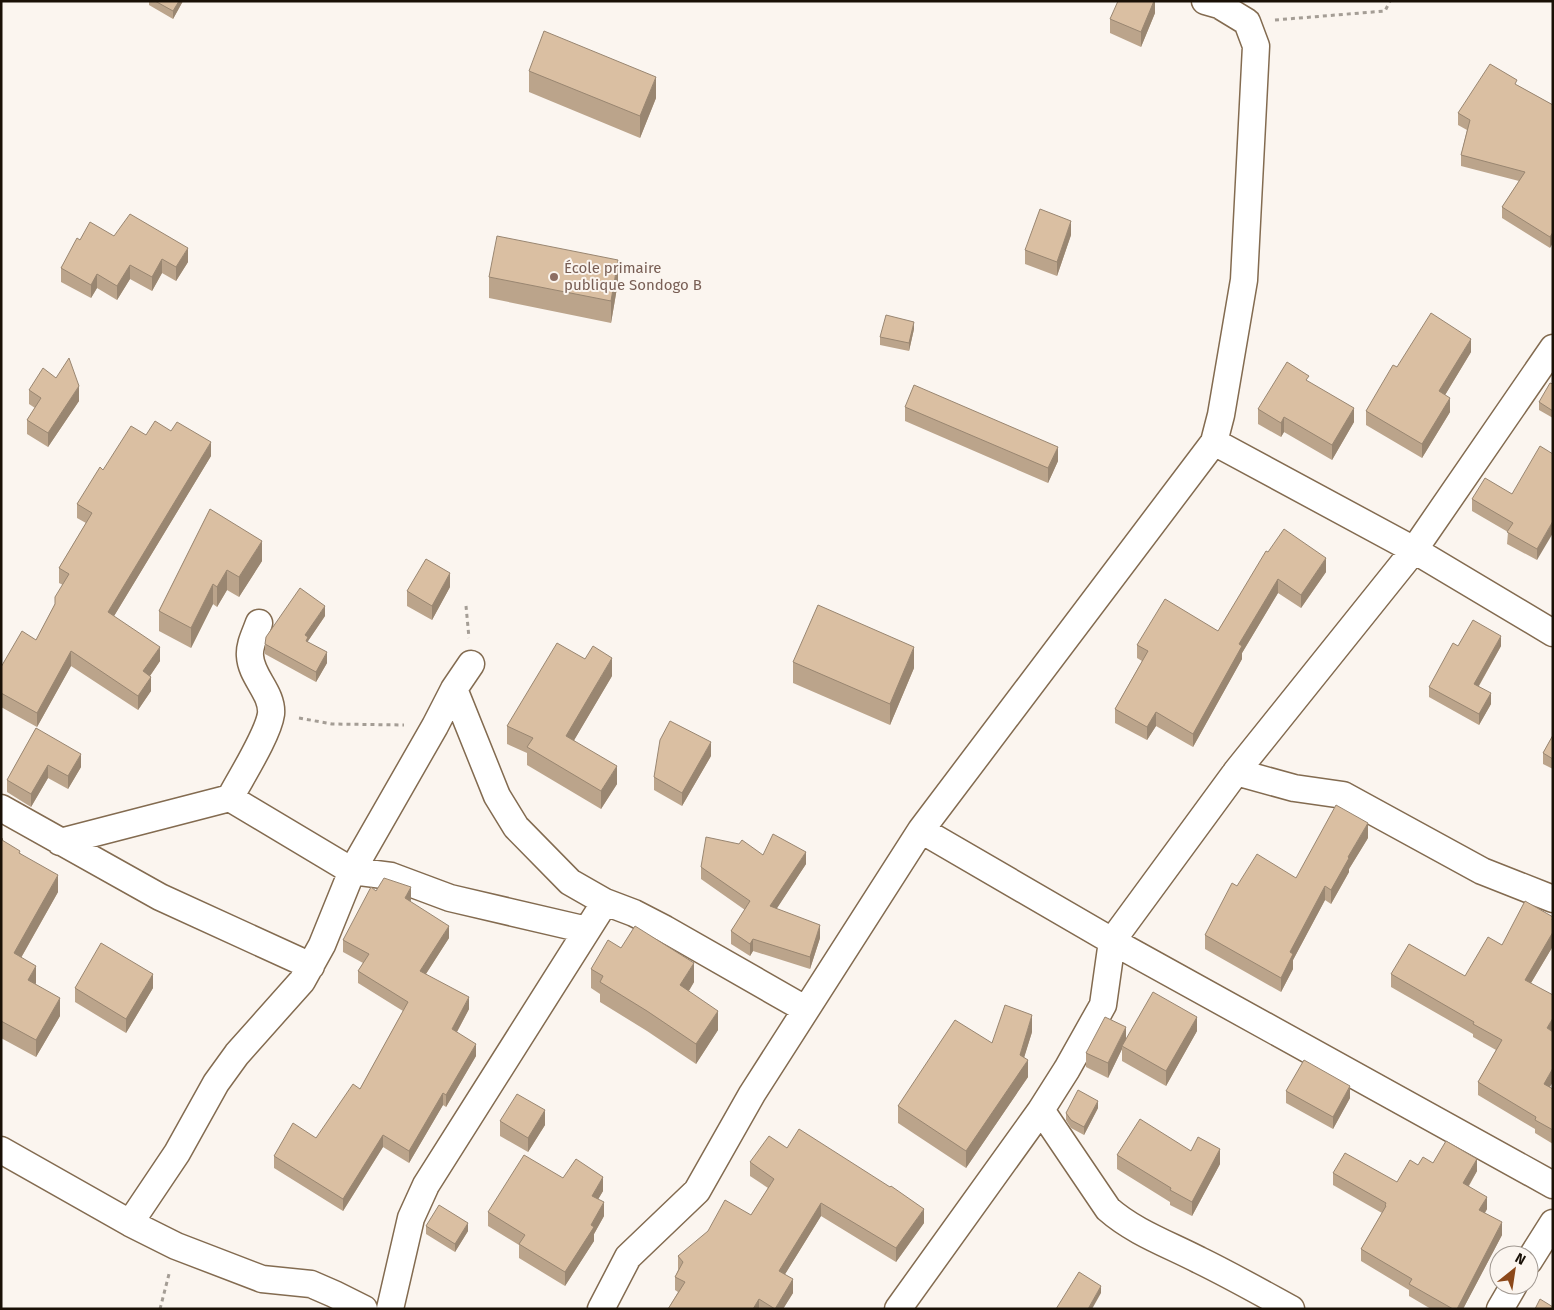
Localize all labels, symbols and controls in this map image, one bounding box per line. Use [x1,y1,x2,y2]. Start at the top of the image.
place label: École primaire publique Sondogo B [564,259,702,294]
marker: École primaire publique Sondogo B [548,271,560,283]
north arrow [1489,1245,1539,1295]
text: N [1512,1249,1529,1269]

